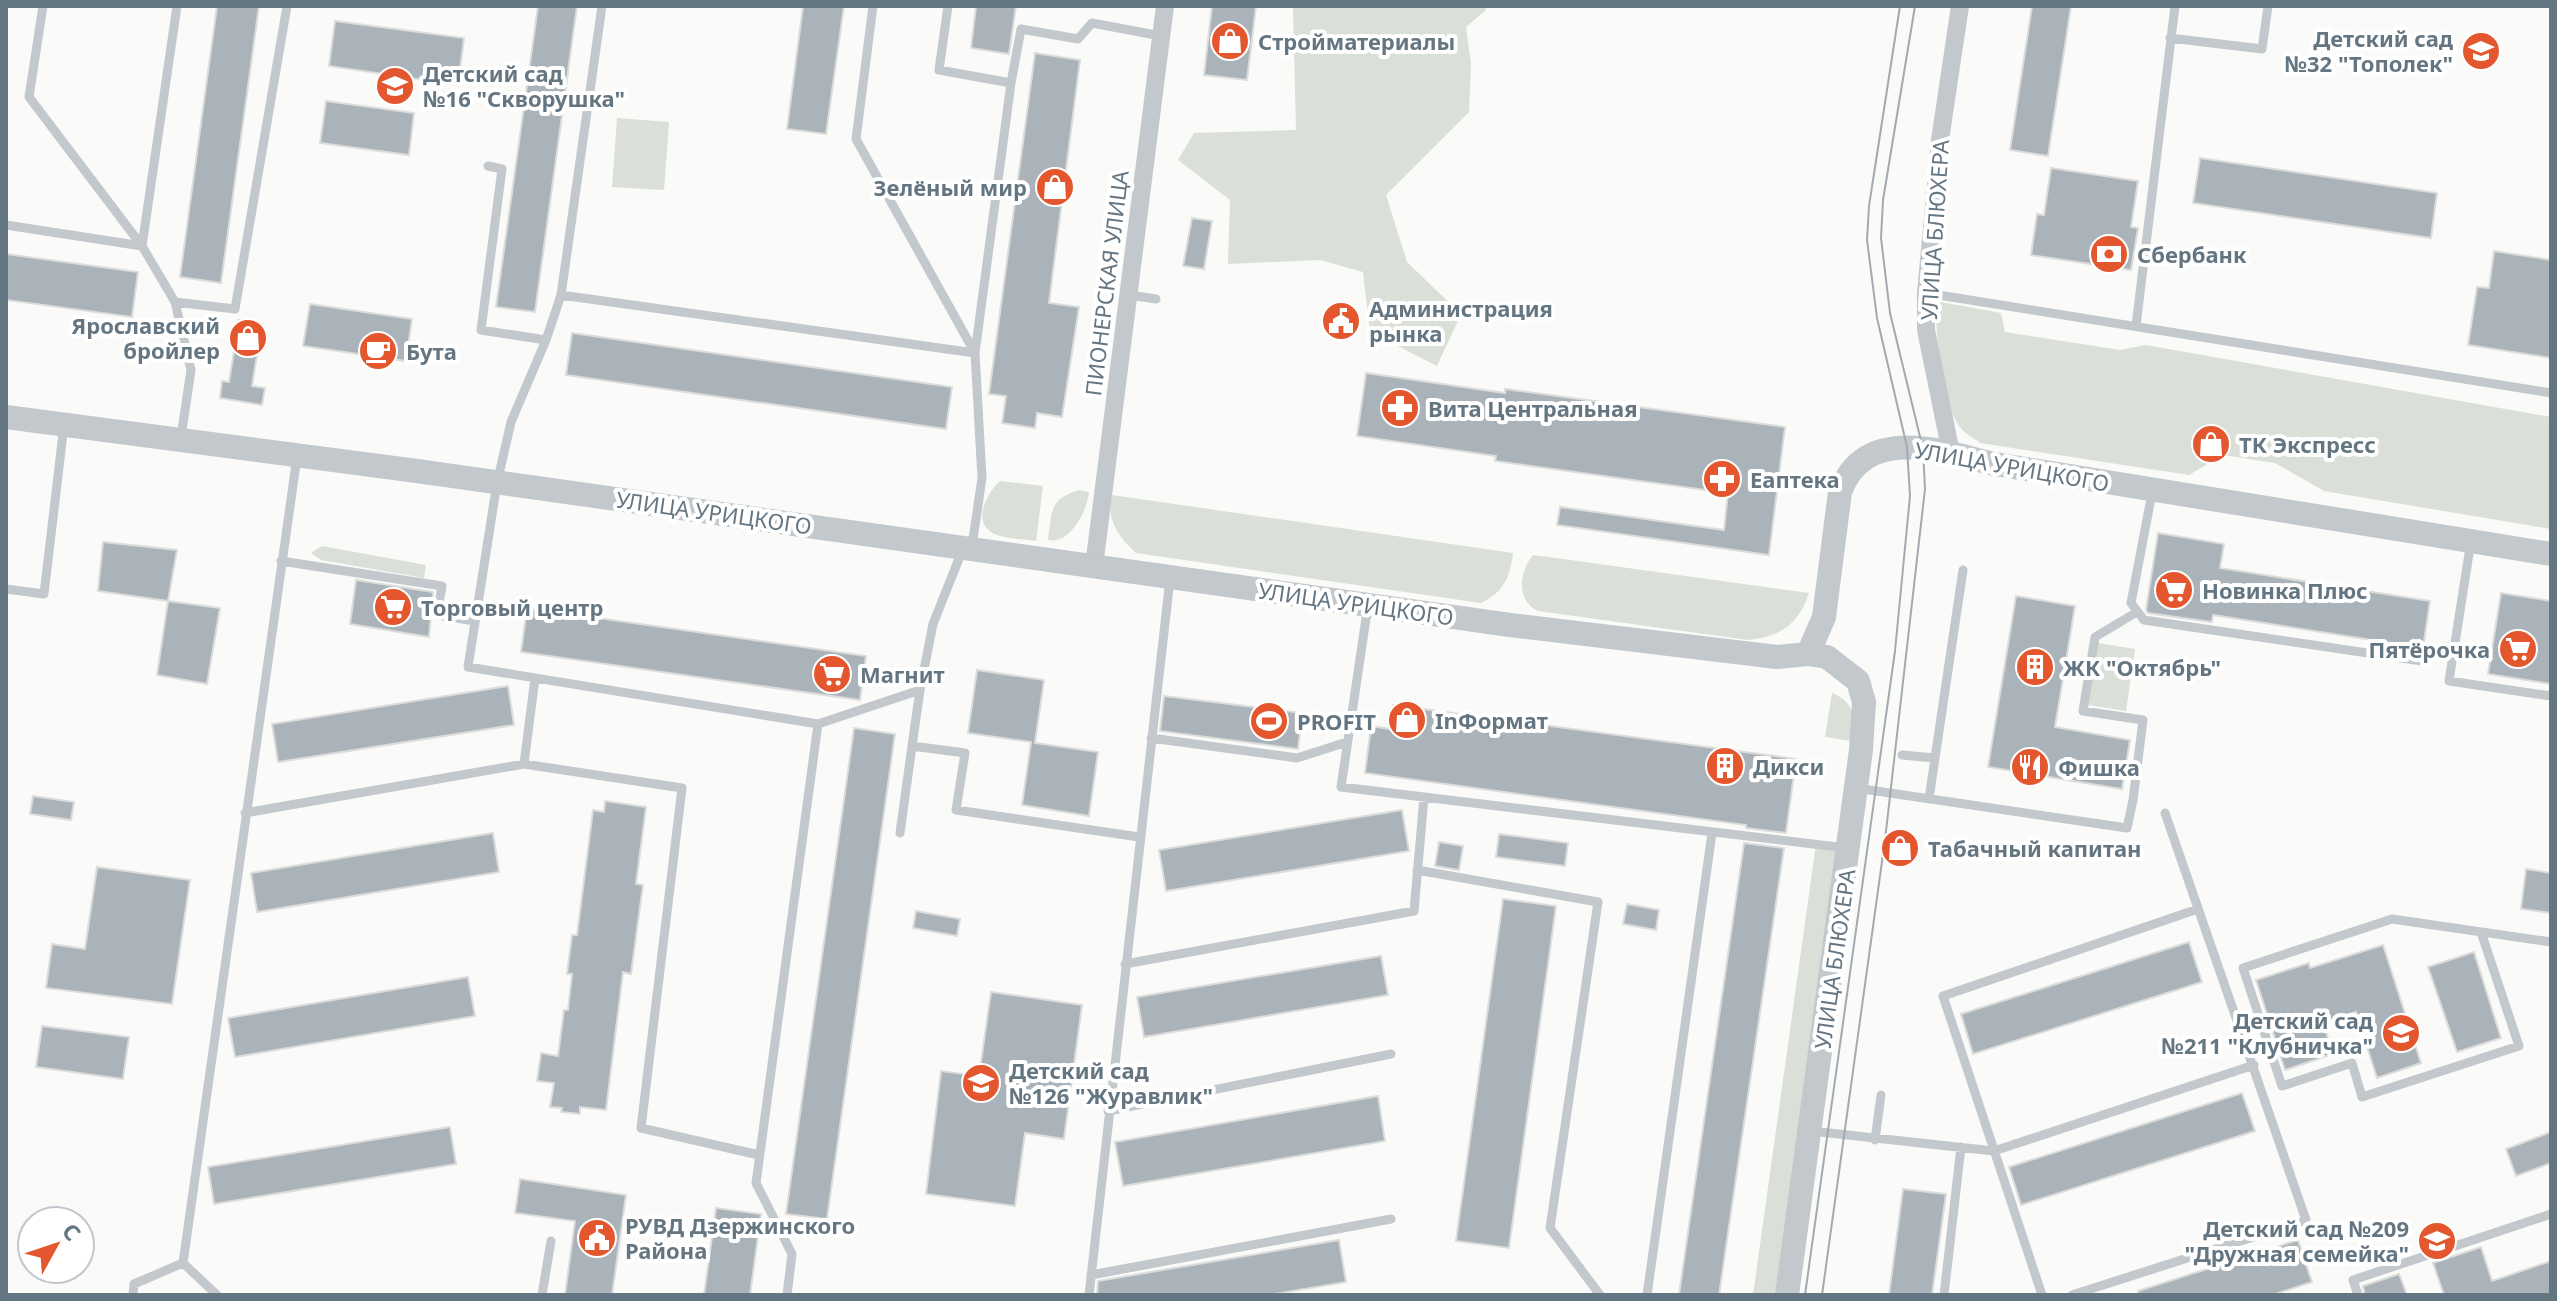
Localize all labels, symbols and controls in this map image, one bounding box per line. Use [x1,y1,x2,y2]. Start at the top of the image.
shop icon: Стройматериалы [1209,20,1251,62]
place label: Детский сад №32 "Тополек" [2284,23,2453,78]
place label: Стройматериалы [1258,26,1455,56]
school or university icon: Детский сад №32 "Тополек" [2460,30,2502,72]
place label: Детский сад №16 "Скворушка" [423,58,625,113]
school or university icon: Детский сад №16 "Скворушка" [374,65,416,107]
street label: УЛИЦА БЛЮХЕРА [1913,138,1955,322]
shop icon: Зелёный мир [1034,166,1076,208]
street label: ПИОНЕРСКАЯ УЛИЦА [1077,168,1135,397]
place label: Зелёный мир [874,172,1027,202]
bank icon: Сбербанк [2088,233,2130,275]
place label: Сбербанк [2137,239,2247,269]
place label: Администрация рынка [1369,293,1553,348]
public building icon: Администрация рынка [1320,300,1362,342]
place label: Ярославский бройлер [71,310,220,365]
shop icon: Ярославский бройлер [227,317,269,359]
cafe icon: Бута [357,330,399,372]
place label: Бута [406,336,457,366]
pharmacy icon: Вита Центральная [1379,387,1421,429]
place label: Вита Центральная [1428,393,1637,423]
shop icon: ТК Экспресс [2190,423,2232,465]
place label: ТК Экспресс [2239,429,2376,459]
street label: УЛИЦА УРИЦКОГО [1912,434,2112,498]
pharmacy icon: Еаптека [1701,458,1743,500]
place label: Еаптека [1750,464,1840,494]
street label: УЛИЦА УРИЦКОГО [614,483,814,541]
supermarket icon: Новинка Плюс [2153,569,2195,611]
street label: УЛИЦА УРИЦКОГО [1256,574,1456,632]
place label: Новинка Плюс [2202,575,2368,605]
supermarket icon: Торговый центр [372,586,414,628]
place label: Торговый центр [421,592,603,622]
supermarket icon: Пятёрочка [2497,628,2539,670]
place label: Пятёрочка [2369,634,2490,664]
building icon: ЖК "Октябрь" [2014,646,2056,688]
place label: ЖК "Октябрь" [2063,652,2221,682]
supermarket icon: Магнит [811,653,853,695]
place label: Магнит [860,659,945,689]
shop icon: InФормат [1386,699,1428,741]
sports icon: PROFIT [1248,700,1290,742]
place label: InФормат [1435,705,1548,735]
place label: PROFIT [1297,706,1376,736]
building icon: Дикси [1704,745,1746,787]
restaurant icon: Фишка [2009,746,2051,788]
place label: Дикси [1753,751,1824,781]
place label: Фишка [2058,752,2140,782]
shop icon: Табачный капитан [1879,827,1921,869]
place label: Табачный капитан [1928,833,2142,863]
street label: УЛИЦА БЛЮХЕРА [1807,866,1862,1051]
place label: Детский сад №211 "Клубничка" [2161,1005,2373,1060]
school or university icon: Детский сад №211 "Клубничка" [2380,1012,2422,1054]
place label: Детский сад №126 "Журавлик" [1009,1055,1213,1110]
school or university icon: Детский сад №126 "Журавлик" [960,1062,1002,1104]
north arrow [16,1205,96,1285]
place label: РУВД Дзержинского Района [625,1210,855,1265]
place label: Детский сад №209 "Дружная семейка" [2184,1213,2409,1268]
text: С [56,1216,88,1247]
public building icon: РУВД Дзержинского Района [576,1217,618,1259]
school or university icon: Детский сад №209 "Дружная семейка" [2416,1220,2458,1262]

